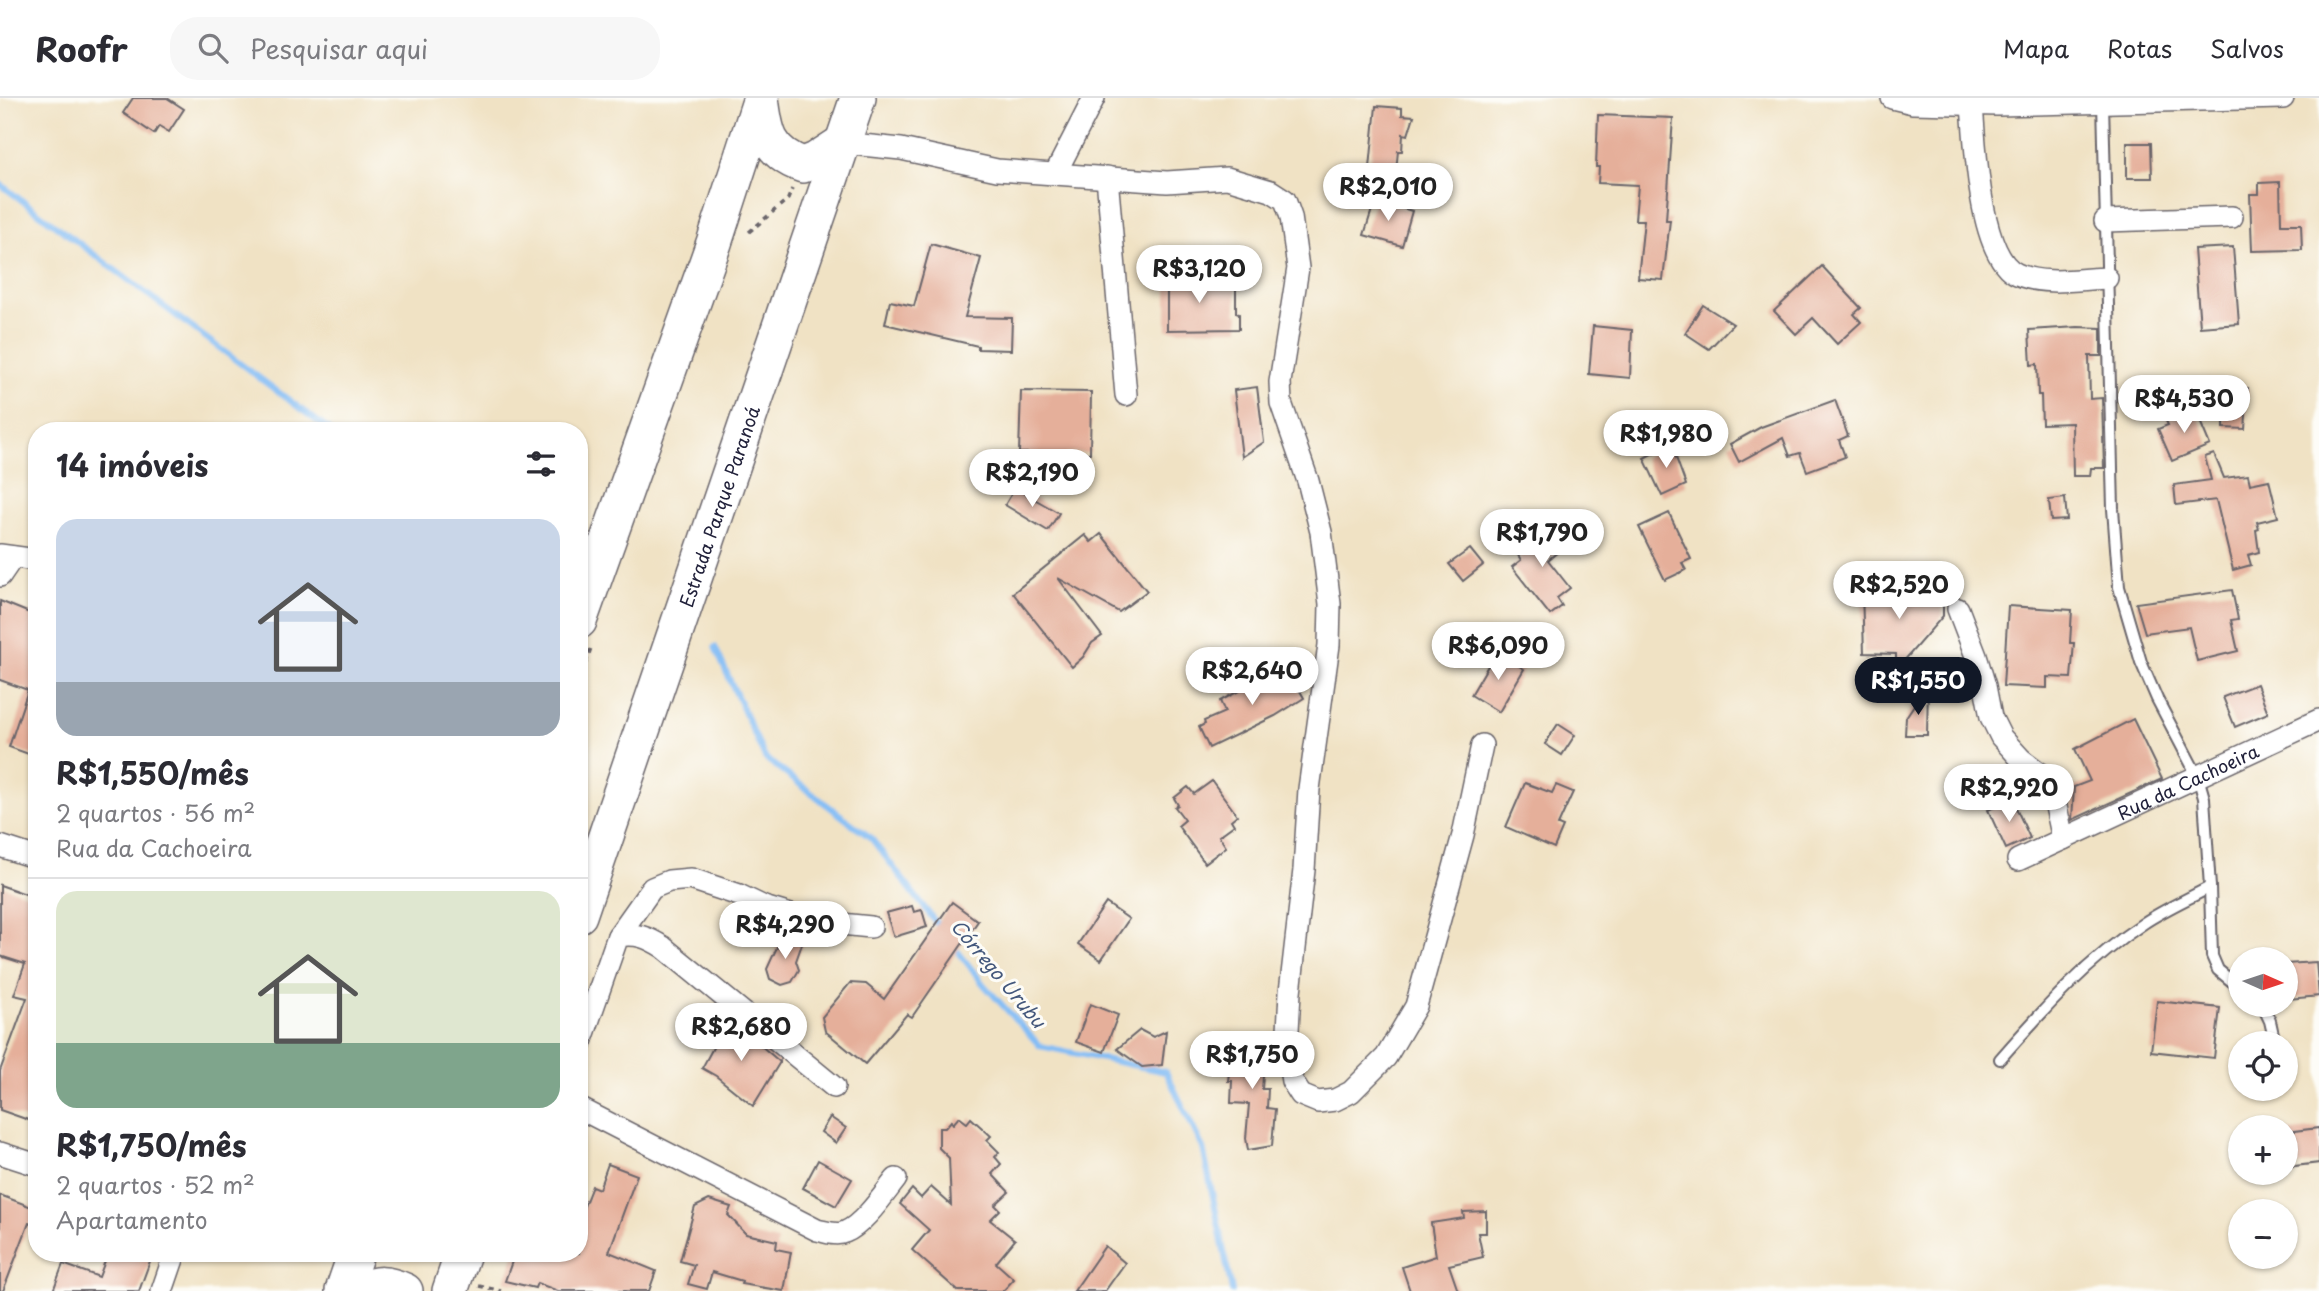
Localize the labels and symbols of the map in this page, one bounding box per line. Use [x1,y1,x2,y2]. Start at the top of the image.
pin: R$2,010 [1323,164,1453,223]
pin: R$3,120 [1134,246,1264,305]
pin: R$4,530 [2119,376,2249,435]
street label: Estrada Parque Paranoá [672,401,766,610]
pin: R$1,980 [1601,410,1731,470]
pin: R$2,190 [967,450,1097,509]
pin: R$1,790 [1477,510,1607,569]
pin: R$2,520 [1834,561,1964,621]
pin: R$6,090 [1433,622,1563,682]
pin: R$2,640 [1187,648,1317,707]
pin: R$1,550 [1853,658,1983,717]
street label: Rua da Cachoeira [2112,736,2263,826]
pin: R$2,920 [1944,764,2074,824]
pin: R$4,290 [720,902,850,961]
water label: Córrego Urubu [945,913,1054,1035]
north arrow [2228,947,2298,1017]
pin: R$2,680 [676,1004,806,1063]
pin: R$1,750 [1187,1032,1317,1091]

